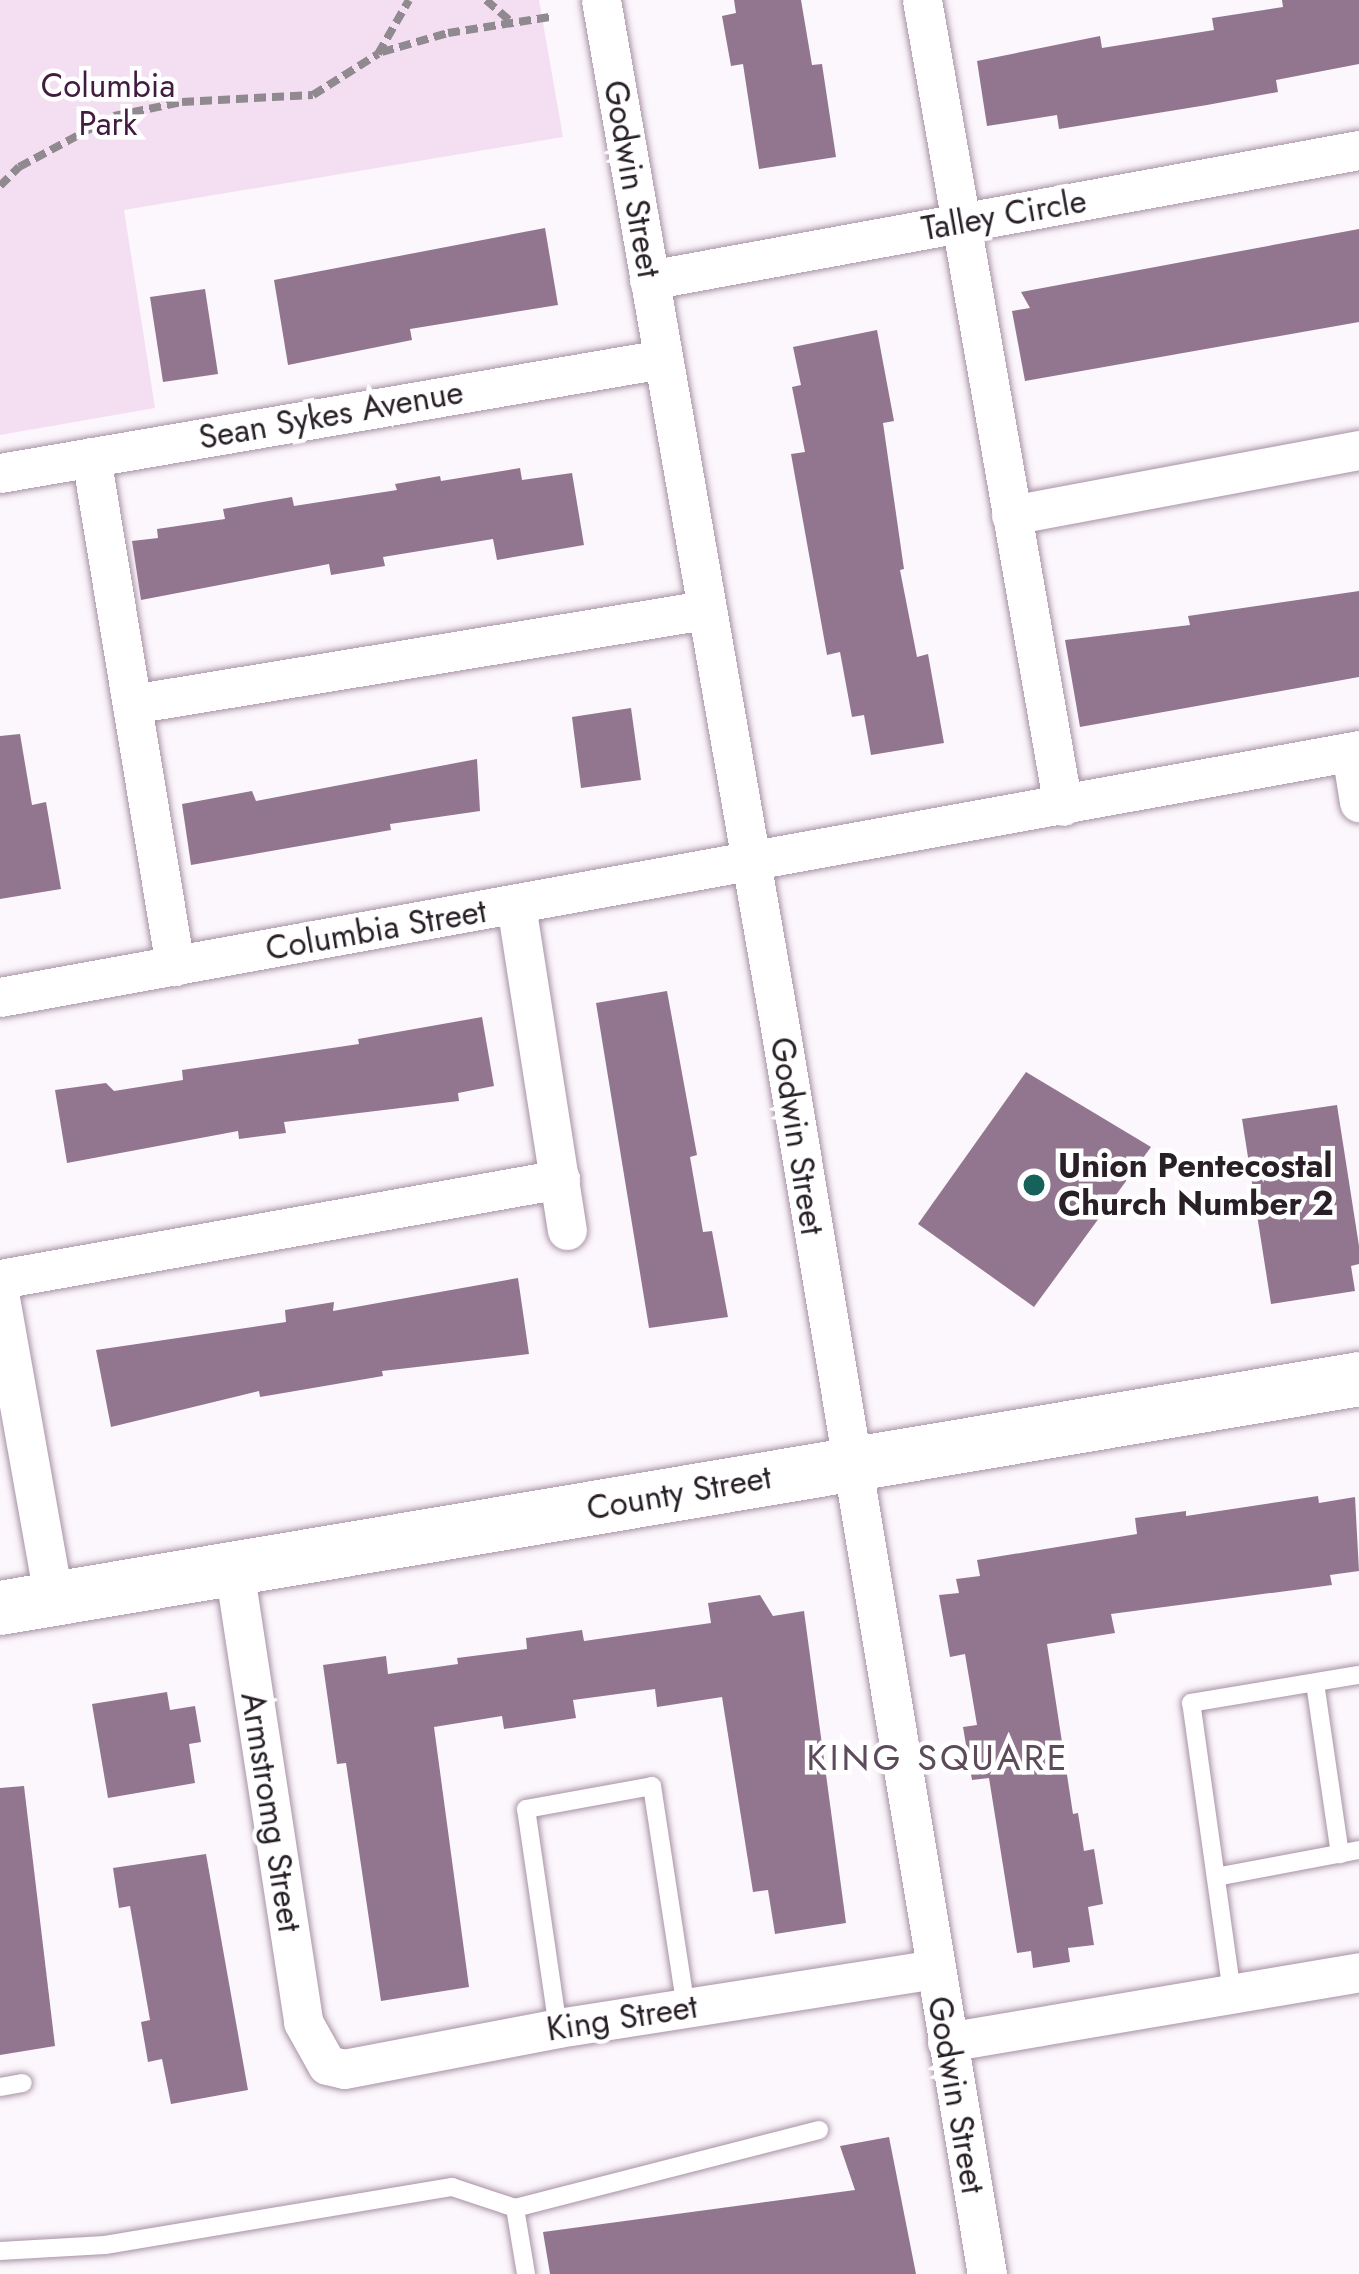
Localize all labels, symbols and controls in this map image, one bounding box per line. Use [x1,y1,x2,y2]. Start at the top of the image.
park label: Columbia Park [41,66,175,144]
street label: Godwin Street [595,77,669,281]
street label: Talley Circle [919,181,1089,249]
street label: Sean Sykes Avenue [196,372,466,458]
street label: Columbia Street [263,891,489,969]
street label: Godwin Street [762,1034,832,1238]
place label: Union Pentecostal Church Number 2 [1058,1146,1334,1224]
marker: Union Pentecostal Church Number 2 [1021,1172,1047,1198]
street label: County Street [584,1457,774,1529]
street label: Armstromg Street [233,1689,309,1935]
district label: KING SQUARE [806,1736,1070,1780]
street label: King Street [544,1987,700,2049]
street label: Godwin Street [919,1993,993,2197]

